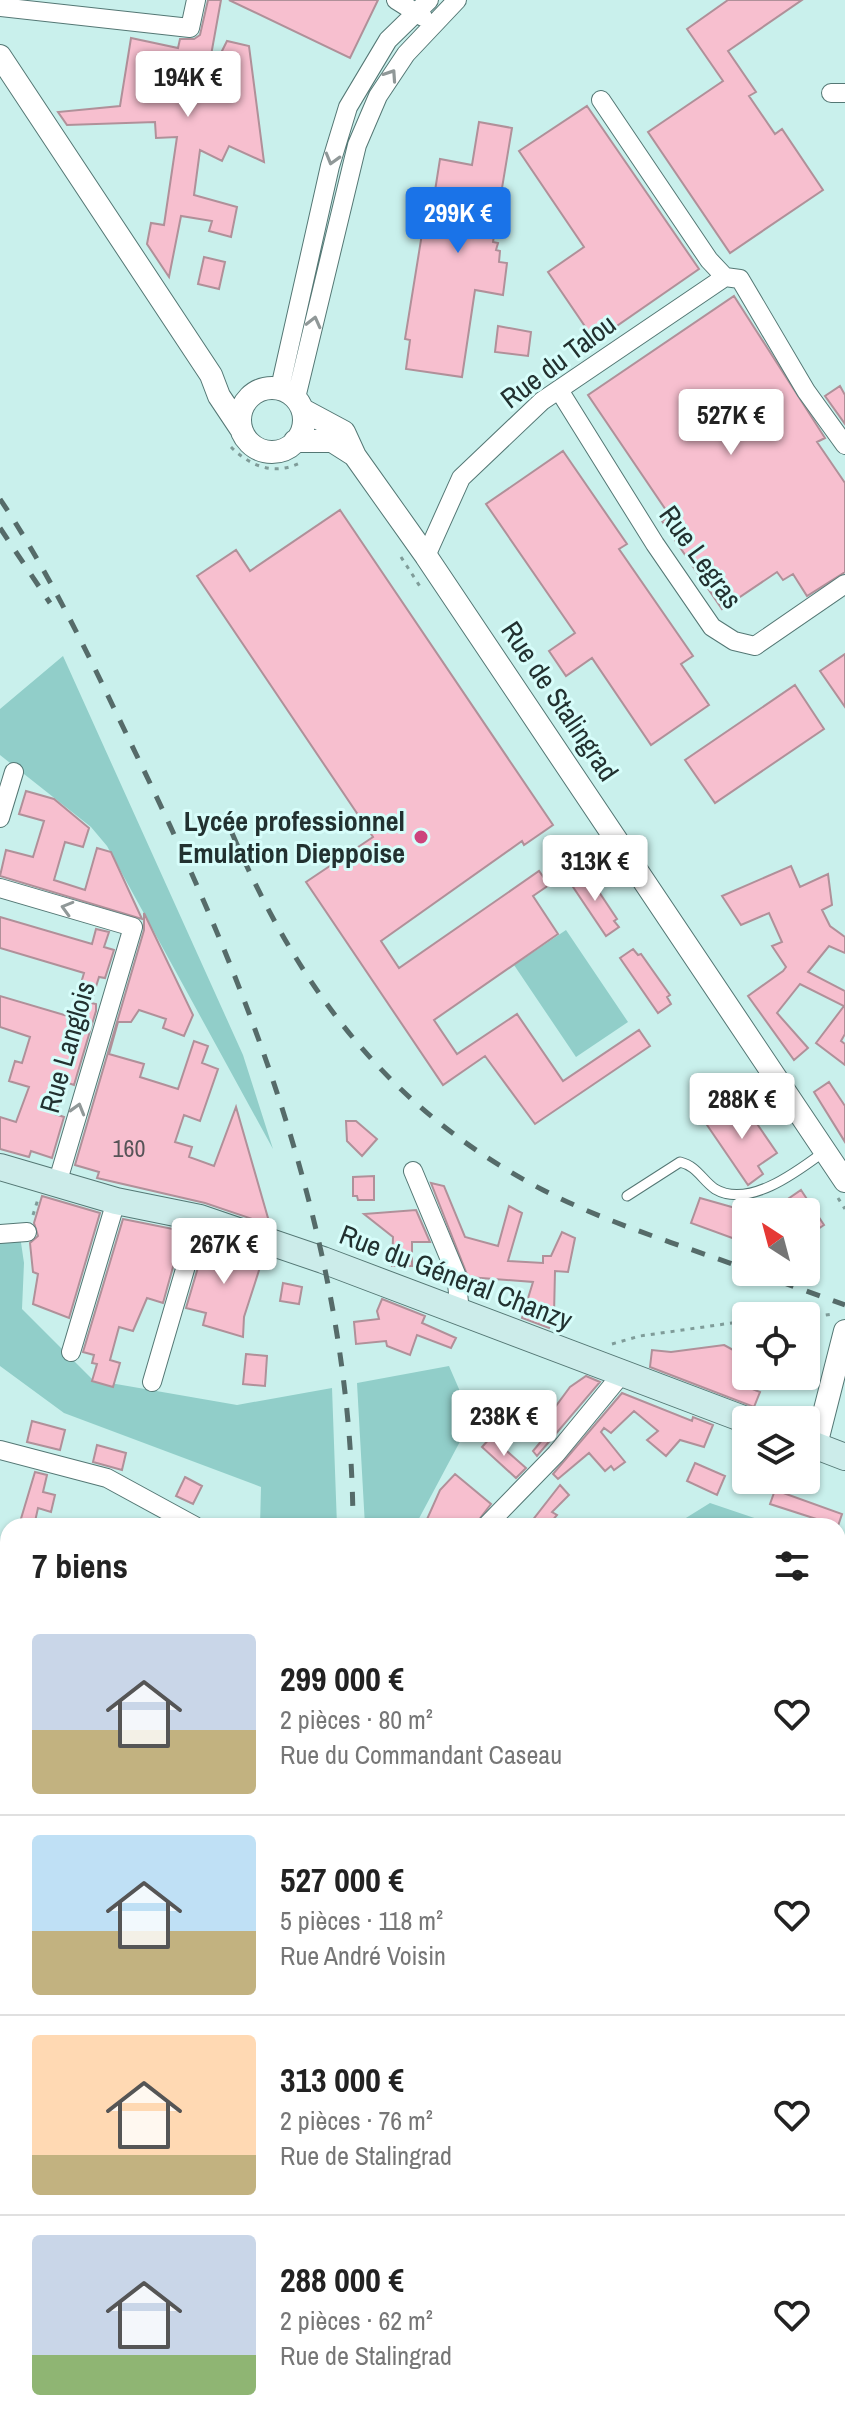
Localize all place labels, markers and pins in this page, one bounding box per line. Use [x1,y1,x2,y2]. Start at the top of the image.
pin: 194K € [123,51,253,119]
pin: 299K € [393,187,523,255]
pin: 527K € [666,389,796,457]
place label: Lycée professionnel Emulation Dieppoise [178,802,405,872]
marker: Lycée professionnel Emulation Dieppoise [412,828,430,846]
pin: 313K € [530,835,660,903]
pin: 288K € [677,1073,807,1141]
pin: 267K € [159,1218,289,1286]
pin: 238K € [439,1390,569,1458]

